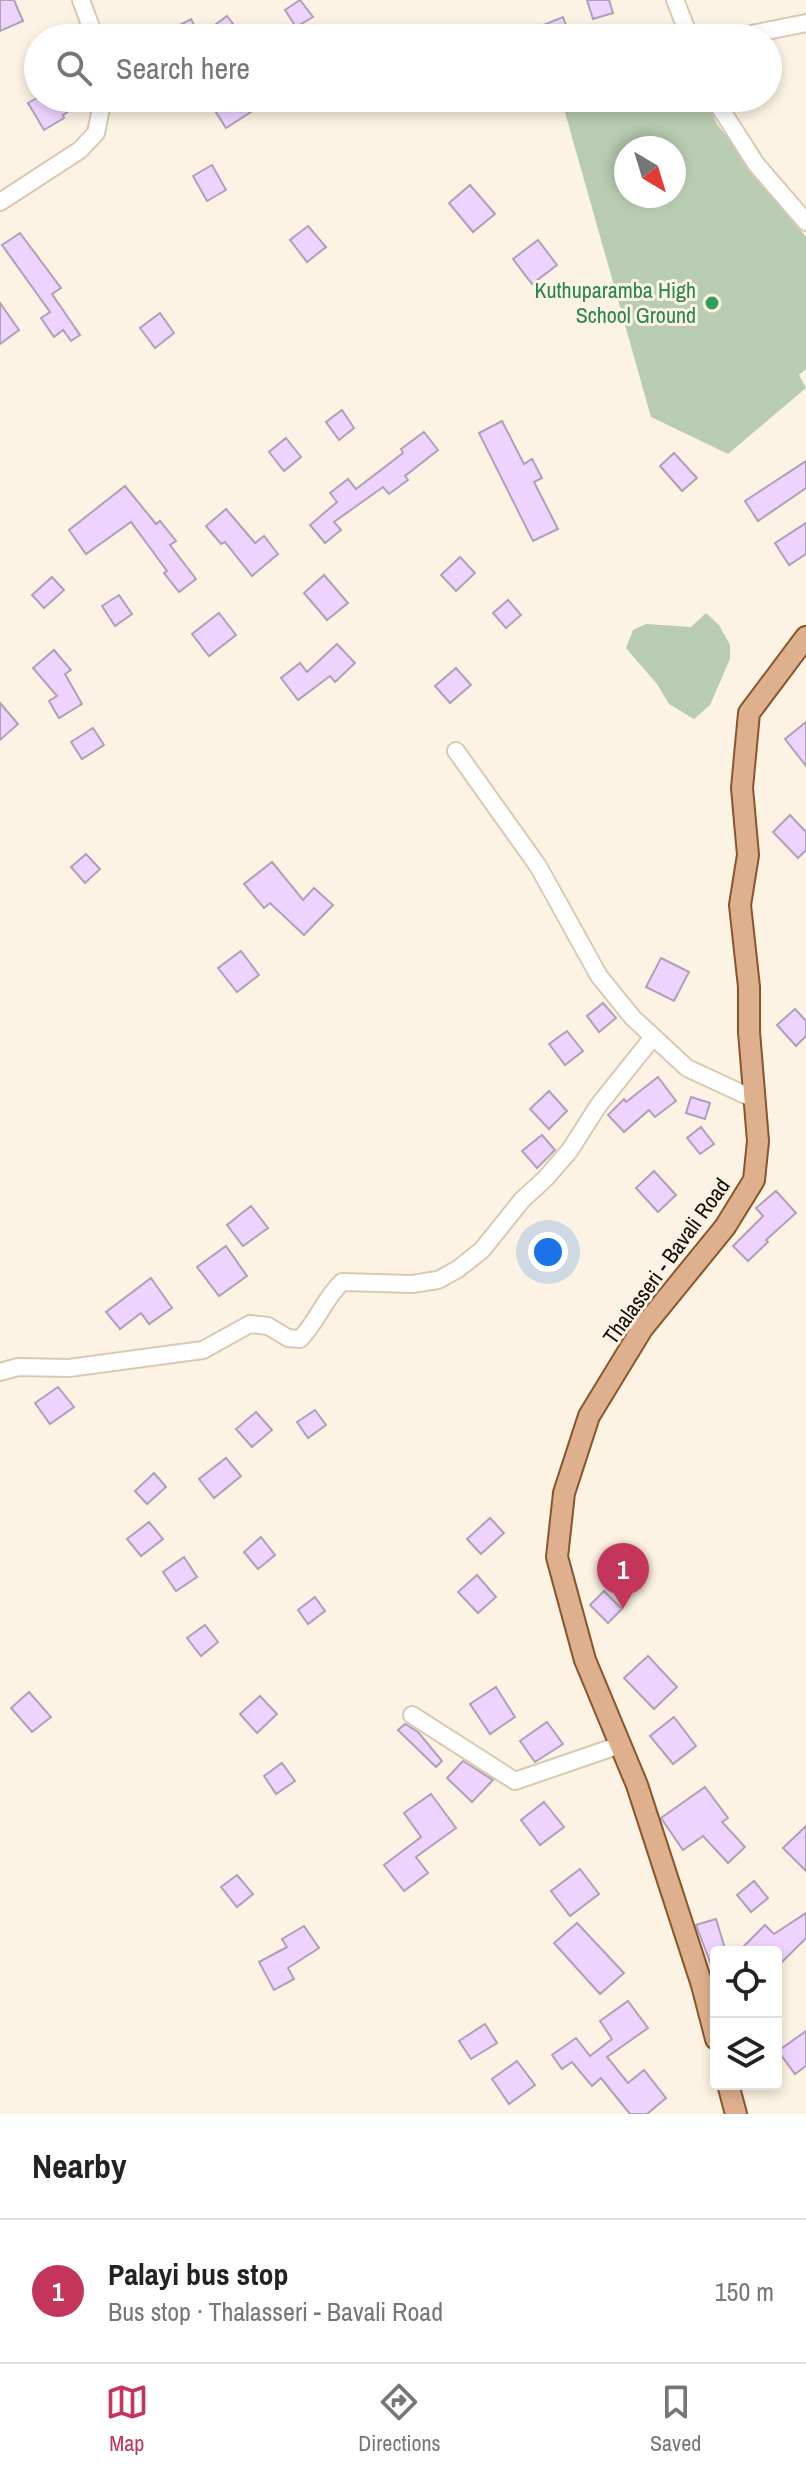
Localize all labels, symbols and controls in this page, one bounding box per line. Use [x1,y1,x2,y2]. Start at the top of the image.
search box [24,24,782,112]
icon: search [52,46,96,90]
text: Search here [116,48,250,88]
north arrow [614,136,686,208]
place label: Kuthuparamba High School Ground [535,275,696,330]
marker: Kuthuparamba High School Ground [703,294,721,312]
street label: Thalasseri - Bavali Road [596,1172,736,1350]
your location [528,1232,568,1272]
pin: 1 [597,1543,649,1609]
map controls [710,1946,782,2090]
button: locate [710,1946,782,2018]
button: layers [710,2018,782,2090]
text: Nearby [32,2143,127,2189]
text: Palayi bus stop [108,2254,288,2294]
text: 1 [52,2274,64,2309]
text: 150 m [715,2274,774,2309]
text: Bus stop · Thalasseri - Bavali Road [108,2294,443,2329]
tab: Map [105,2380,149,2458]
tab: Directions [358,2380,441,2458]
tab: Saved [650,2380,701,2458]

